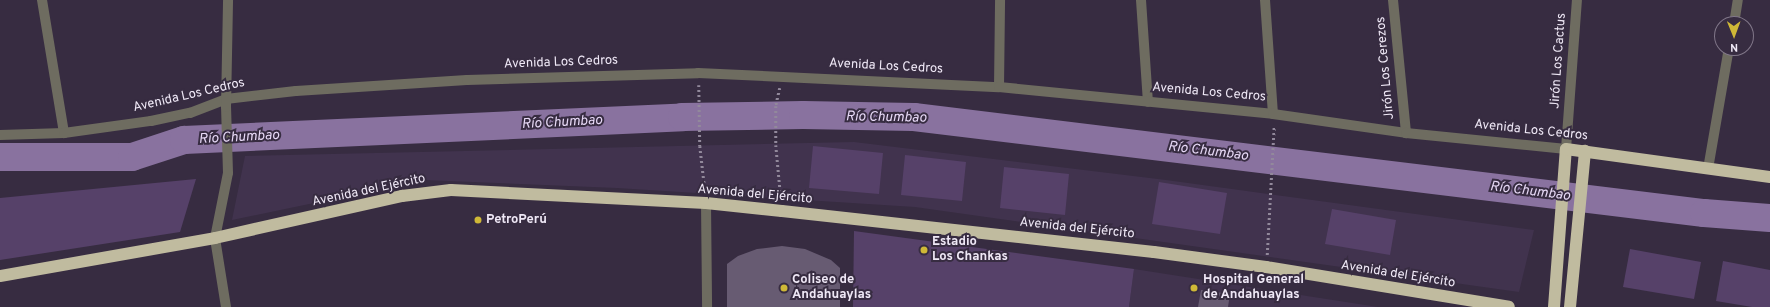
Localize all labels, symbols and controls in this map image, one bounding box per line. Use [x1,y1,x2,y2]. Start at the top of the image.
street label: Jirón Los Cactus [1548,13,1570,109]
street label: Jirón Los Cerezos [1374,16,1398,120]
north arrow [1714,16,1754,56]
text: N [1730,40,1738,54]
street label: Avenida Los Cedros [504,53,618,73]
street label: Avenida Los Cedros [829,56,943,78]
street label: Avenida Los Cedros [132,76,246,116]
street label: Avenida Los Cedros [1151,80,1267,106]
water label: Río Chumbao [846,109,926,127]
water label: Río Chumbao [521,112,603,134]
street label: Avenida Los Cedros [1473,117,1589,145]
water label: Río Chumbao [198,127,280,149]
water label: Río Chumbao [1167,139,1249,165]
street label: Avenida del Ejército [311,171,427,211]
water label: Río Chumbao [1489,179,1571,205]
street label: Avenida del Ejército [697,182,813,208]
place label: PetroPerú [486,212,547,228]
marker: PetroPerú [473,215,483,225]
street label: Avenida del Ejército [1019,215,1135,243]
place label: Estadio Los Chankas [932,235,1008,266]
marker: Estadio Los Chankas [919,245,929,255]
street label: Avenida del Ejército [1340,258,1456,292]
place label: Coliseo de Andahuaylas [792,273,871,304]
place label: Hospital General de Andahuaylas [1203,273,1304,304]
marker: Hospital General de Andahuaylas [1188,282,1200,294]
marker: Coliseo de Andahuaylas [779,283,789,293]

